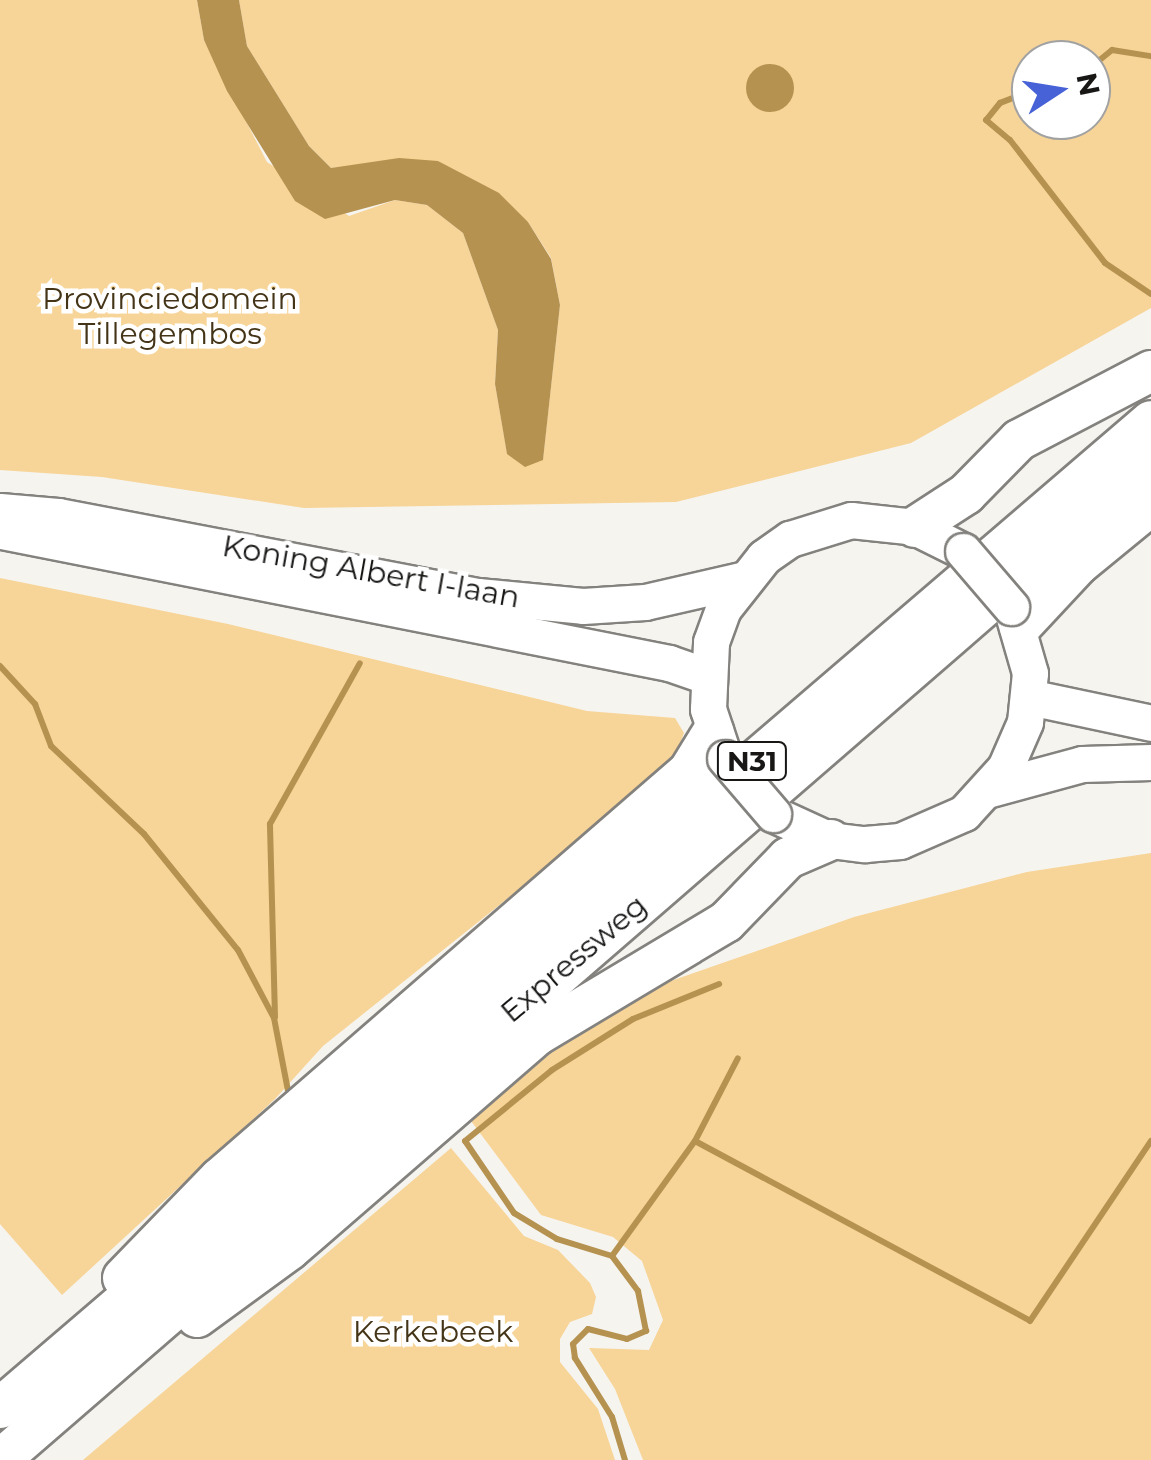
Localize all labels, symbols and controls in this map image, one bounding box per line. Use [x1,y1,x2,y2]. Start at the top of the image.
north arrow [1011,40,1111,140]
text: N [1069,70,1107,99]
park label: Provinciedomein Tillegembos [42,281,298,352]
street label: Koning Albert I-laan [220,528,522,616]
road number: N31 [714,738,790,784]
street label: Expressweg [494,888,654,1030]
park label: Kerkebeek [353,1314,513,1350]

